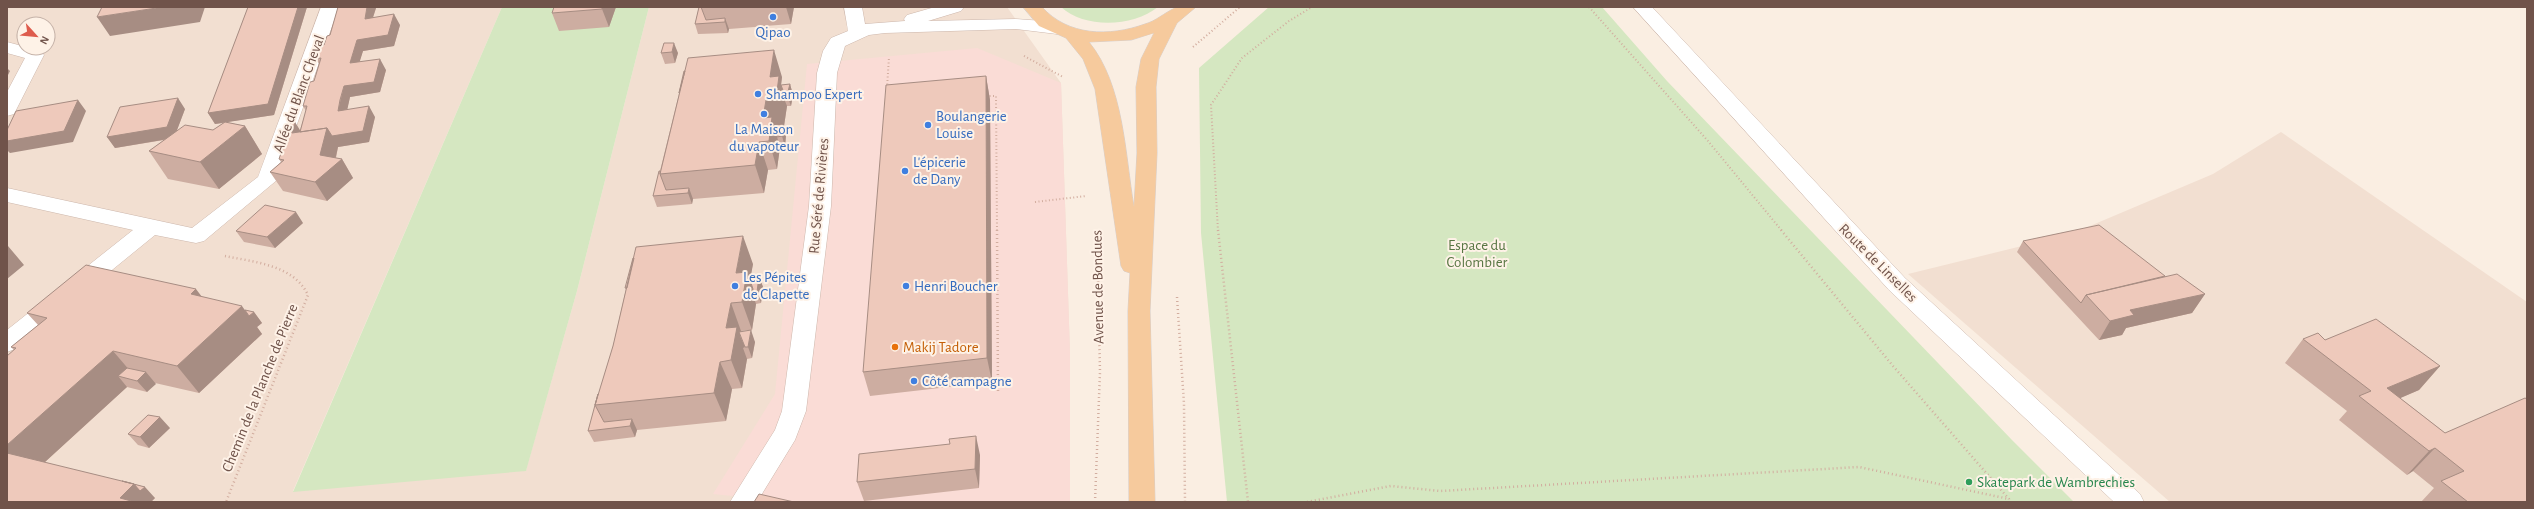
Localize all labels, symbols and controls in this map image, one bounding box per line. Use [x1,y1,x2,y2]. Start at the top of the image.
marker: Qipao [768,12,778,22]
north arrow [16,16,56,56]
place label: Qipao [755,25,791,40]
street label: Allée du Blanc Cheval [271,33,327,155]
text: N [38,34,51,46]
place label: Shampoo Expert [766,87,863,102]
marker: Shampoo Expert [753,89,763,99]
marker: La Maison du vapoteur [759,109,769,119]
place label: Boulangerie Louise [936,109,1007,141]
marker: Boulangerie Louise [923,120,933,130]
place label: La Maison du vapoteur [729,122,799,154]
street label: Rue Séré de Rivières [806,137,832,255]
place label: L'épicerie de Dany [913,155,966,187]
marker: L'épicerie de Dany [900,166,910,176]
street label: Route de Linselles [1836,221,1920,305]
street label: Avenue de Bondues [1090,230,1106,344]
park label: Espace du Colombier [1447,238,1508,270]
place label: Les Pépites de Clapette [743,270,810,302]
place label: Henri Boucher [914,279,998,294]
marker: Les Pépites de Clapette [730,281,740,291]
marker: Henri Boucher [901,281,911,291]
street label: Chemin de la Planche de Pierre [219,302,301,474]
place label: Makij Tadore [903,340,979,355]
marker: Makij Tadore [890,342,900,352]
place label: Côté campagne [922,374,1012,389]
marker: Côté campagne [909,376,919,386]
place label: Skatepark de Wambrechies [1977,475,2135,490]
marker: Skatepark de Wambrechies [1964,477,1974,487]

